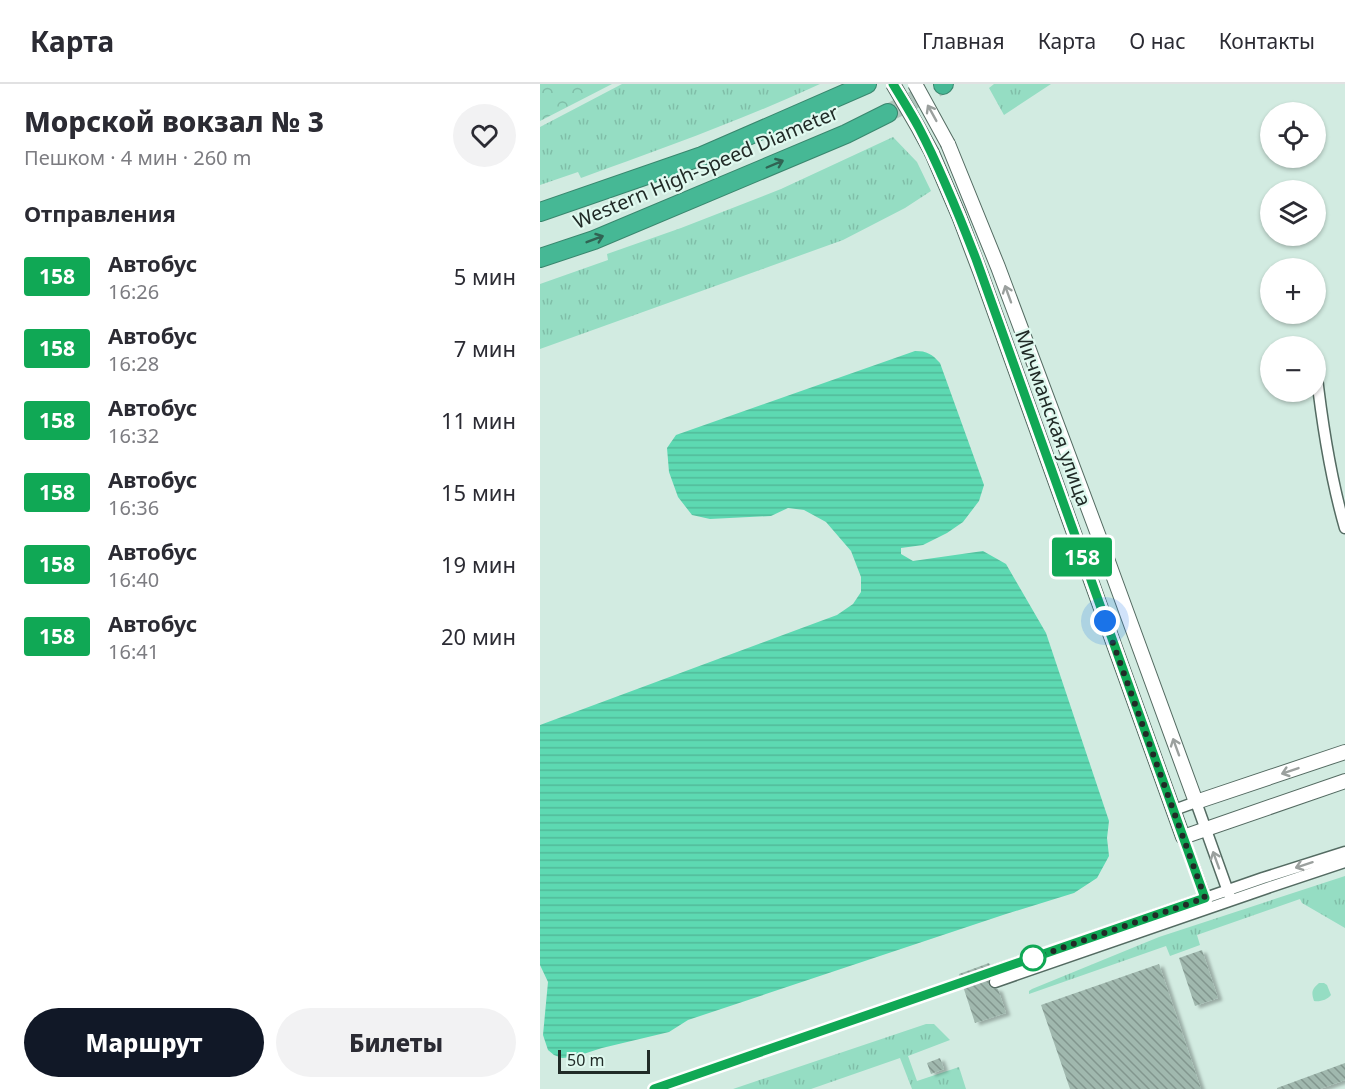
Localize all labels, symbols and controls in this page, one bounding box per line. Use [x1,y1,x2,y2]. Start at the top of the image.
text: Карта [30,22,114,60]
text: Главная [922,27,1005,55]
text: Карта [1038,27,1096,55]
text: О нас [1129,27,1186,55]
text: Контакты [1219,27,1315,55]
street label: Western High-Speed Diameter [569,98,842,235]
text: Морской вокзал № 3 [24,102,324,140]
map controls [1260,102,1326,402]
button: locate [1260,102,1326,168]
button: heart [453,104,516,167]
one-way arrow [926,105,937,123]
text: Пешком · 4 мин · 260 m [24,144,251,171]
one-way arrow [765,158,784,169]
button: layers [1260,180,1326,246]
text: Отправления [24,198,176,228]
one-way arrow [585,233,604,244]
text: Автобус [108,248,197,278]
button: + [1260,258,1326,324]
text: 5 мин [454,261,516,291]
text: 158 [39,262,75,290]
text: 16:26 [108,278,159,305]
one-way arrow [1001,285,1012,303]
text: Автобус [108,320,197,350]
street label: Мичманская улица [1009,326,1098,510]
text: 7 мин [454,333,516,363]
text: 158 [39,334,75,362]
button: − [1260,336,1326,402]
text: 16:28 [108,350,159,377]
text: Автобус [108,392,197,422]
text: 11 мин [441,405,516,435]
text: 158 [39,406,75,434]
text: 16:32 [108,422,159,449]
text: Автобус [108,464,197,494]
text: 15 мин [441,477,516,507]
text: 158 [39,478,75,506]
text: 16:36 [108,494,159,521]
text: Автобус [108,536,197,566]
line badge: 158 [1048,538,1116,576]
text: 158 [1064,543,1100,571]
text: 19 мин [441,549,516,579]
text: 158 [39,550,75,578]
text: 16:40 [108,566,159,593]
your location [1090,606,1120,636]
text: Автобус [108,608,197,638]
text: 20 мин [441,621,516,651]
text: 158 [39,622,75,650]
text: 16:41 [108,638,159,665]
one-way arrow [1169,738,1180,757]
one-way arrow [1281,766,1300,777]
one-way arrow [1210,851,1221,870]
one-way arrow [1295,860,1314,871]
unlabelled marker [1020,945,1046,971]
button: Маршрут [24,1008,264,1077]
button: Билеты [276,1008,516,1077]
scale bar [558,1047,650,1074]
text: 50 m [567,1049,604,1071]

